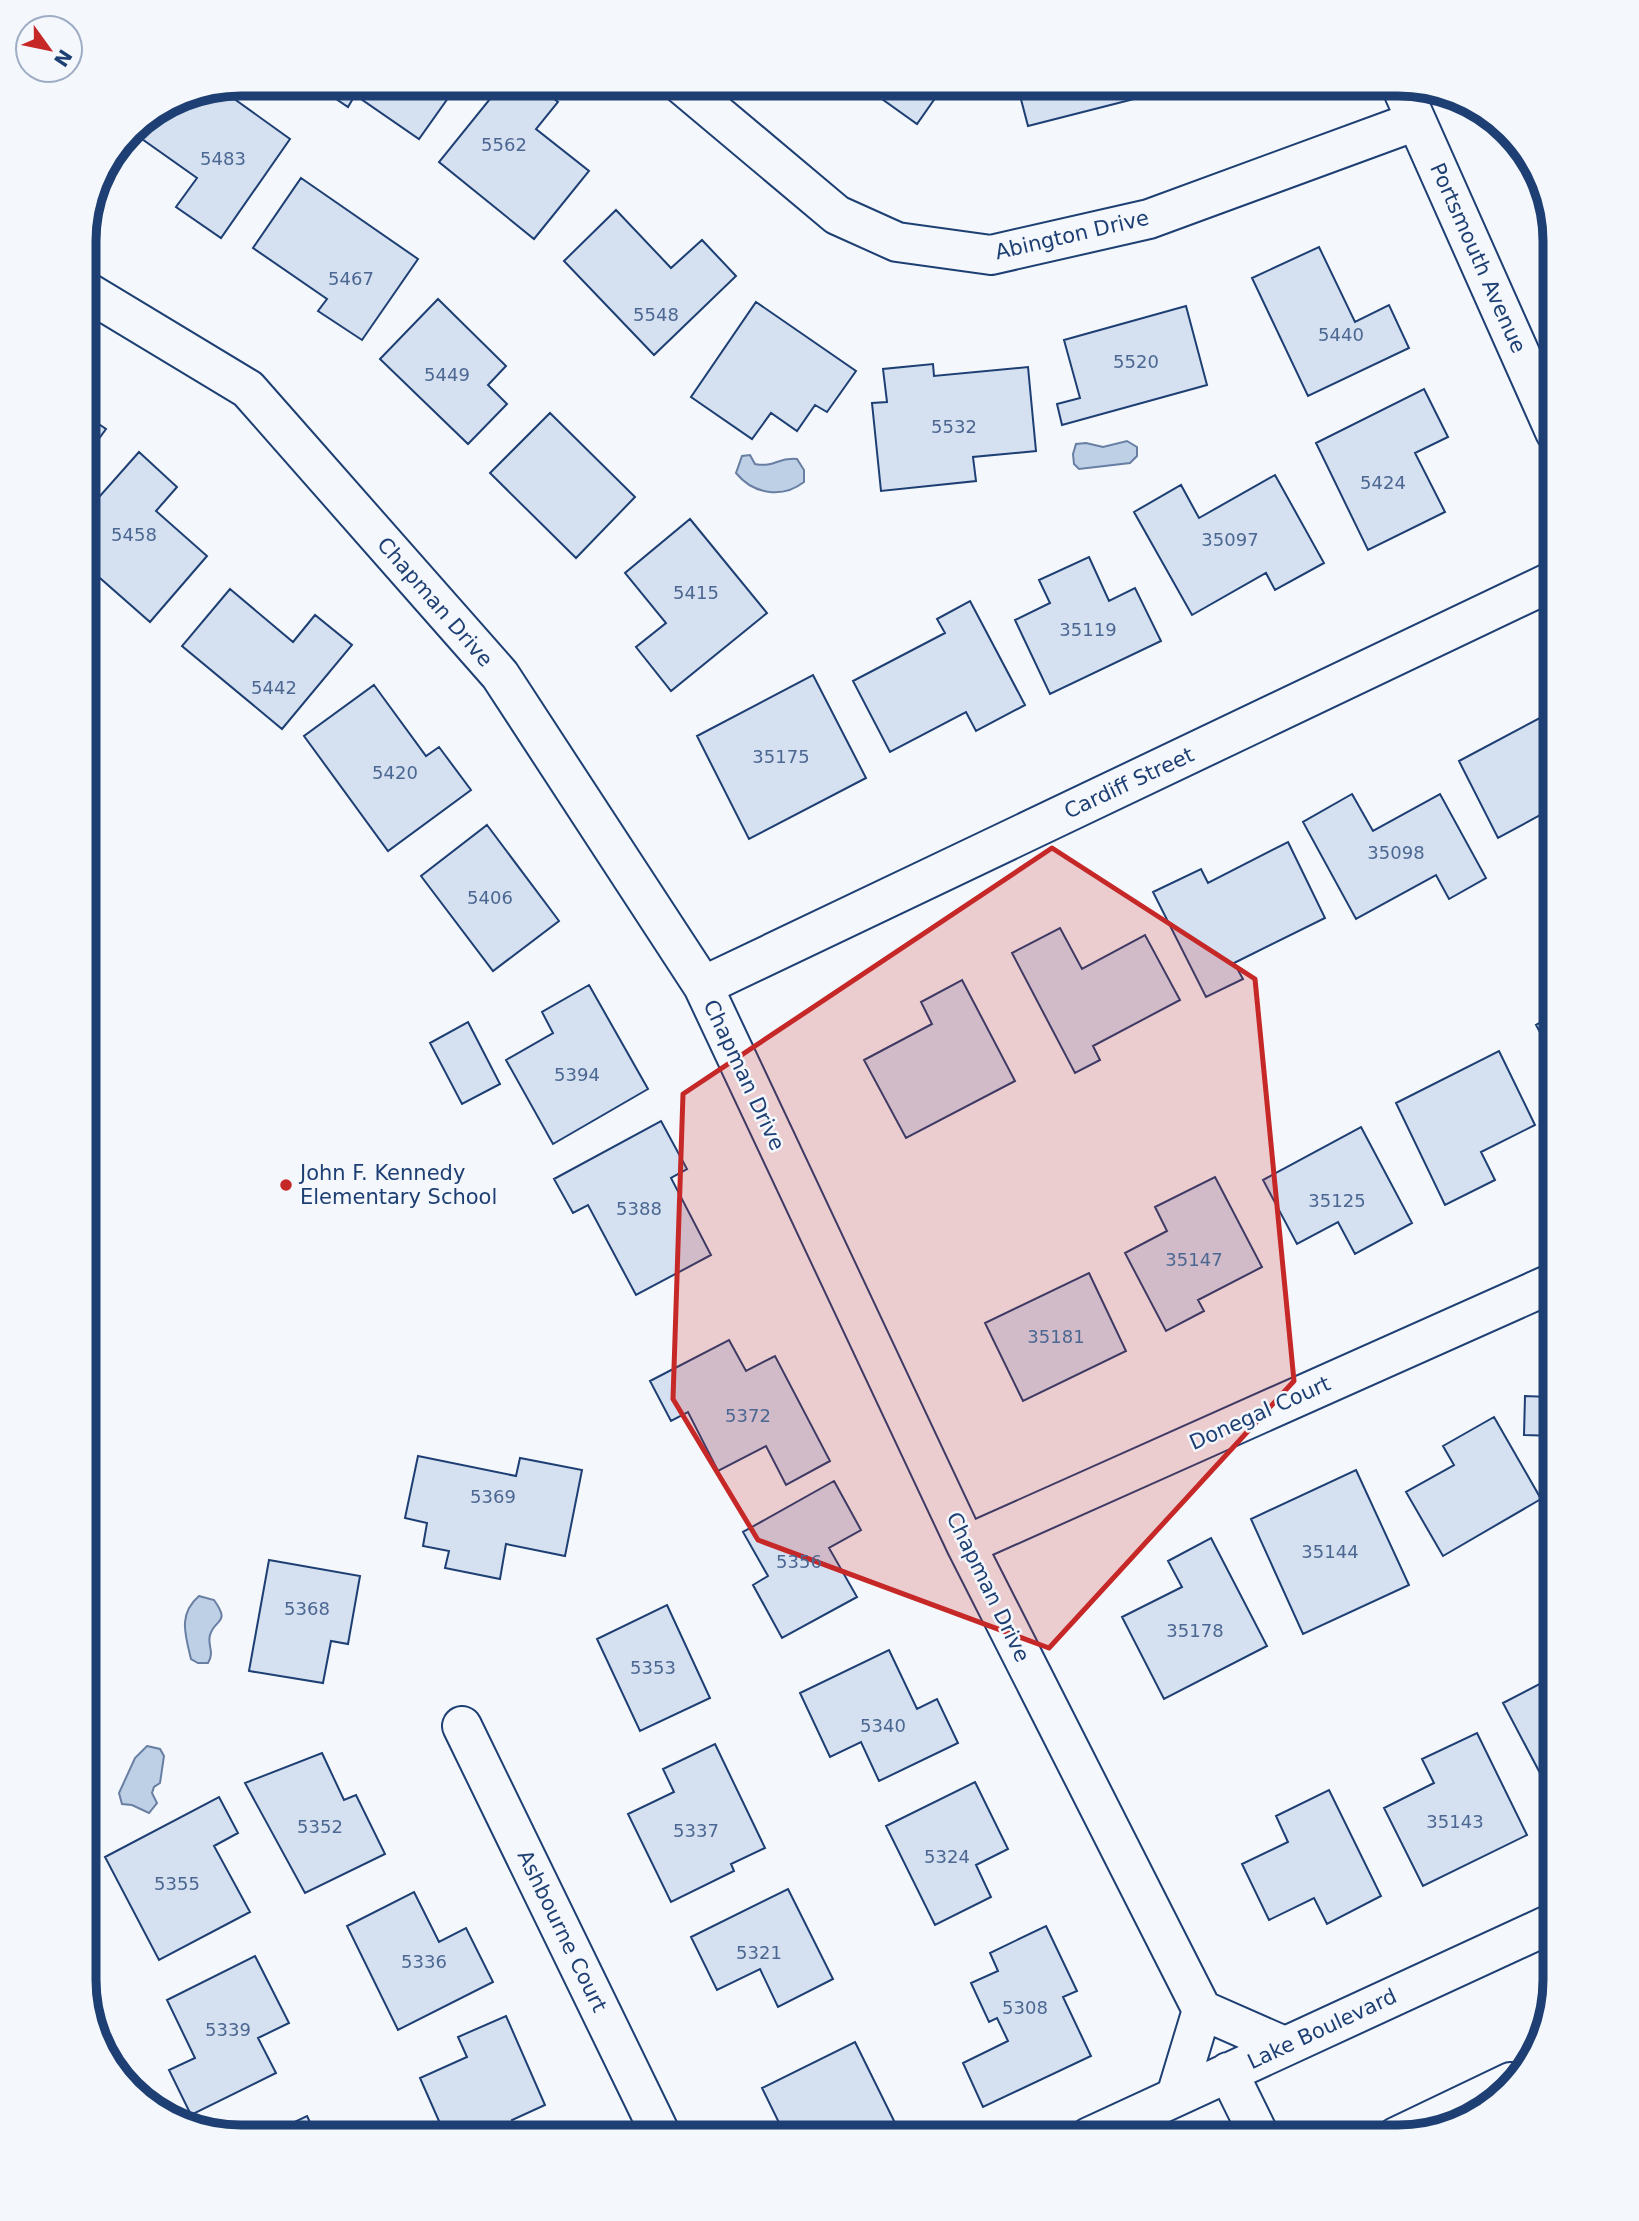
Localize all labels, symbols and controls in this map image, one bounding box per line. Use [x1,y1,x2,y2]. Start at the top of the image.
north arrow [14,14,84,84]
text: N [50,46,77,71]
house number: 5562 [481,134,527,155]
house number: 5483 [200,148,246,169]
street label: Portsmouth Avenue [1425,159,1531,357]
street label: Abington Drive [993,206,1151,264]
house number: 5467 [328,268,374,289]
house number: 5548 [633,304,679,325]
house number: 5440 [1318,324,1364,345]
house number: 5520 [1113,351,1159,372]
house number: 5449 [424,364,470,385]
house number: 5532 [931,416,977,437]
house number: 5424 [1360,472,1406,493]
house number: 5458 [111,524,157,545]
house number: 35097 [1201,529,1259,550]
street label: Chapman Drive [372,532,498,672]
house number: 5415 [673,582,719,603]
house number: 35119 [1059,619,1117,640]
house number: 5442 [251,677,297,698]
street label: Cardiff Street [1061,743,1197,823]
house number: 35175 [752,746,810,767]
house number: 5420 [372,762,418,783]
house number: 35098 [1367,842,1425,863]
house number: 5406 [467,887,513,908]
street label: Chapman Drive [699,996,789,1154]
house number: 5394 [554,1064,600,1085]
place label: John F. Kennedy Elementary School [298,1161,497,1209]
marker: John F. Kennedy Elementary School [278,1177,294,1193]
house number: 35125 [1308,1190,1366,1211]
house number: 5388 [616,1198,662,1219]
house number: 35147 [1165,1249,1223,1270]
house number: 35181 [1027,1326,1085,1347]
street label: Donegal Court [1186,1371,1334,1455]
house number: 5372 [725,1405,771,1426]
house number: 5369 [470,1486,516,1507]
street label: Chapman Drive [941,1508,1035,1666]
house number: 35144 [1301,1541,1359,1562]
house number: 5356 [776,1551,822,1572]
house number: 5368 [284,1598,330,1619]
house number: 35178 [1166,1620,1224,1641]
house number: 5353 [630,1657,676,1678]
house number: 5340 [860,1715,906,1736]
house number: 35143 [1426,1811,1484,1832]
house number: 5352 [297,1816,343,1837]
house number: 5337 [673,1820,719,1841]
street label: Ashbourne Court [512,1846,612,2016]
house number: 5324 [924,1846,970,1867]
house number: 5355 [154,1873,200,1894]
house number: 5321 [736,1942,782,1963]
house number: 5336 [401,1951,447,1972]
street label: Lake Boulevard [1244,1984,1400,2074]
house number: 5308 [1002,1997,1048,2018]
house number: 5339 [205,2019,251,2040]

